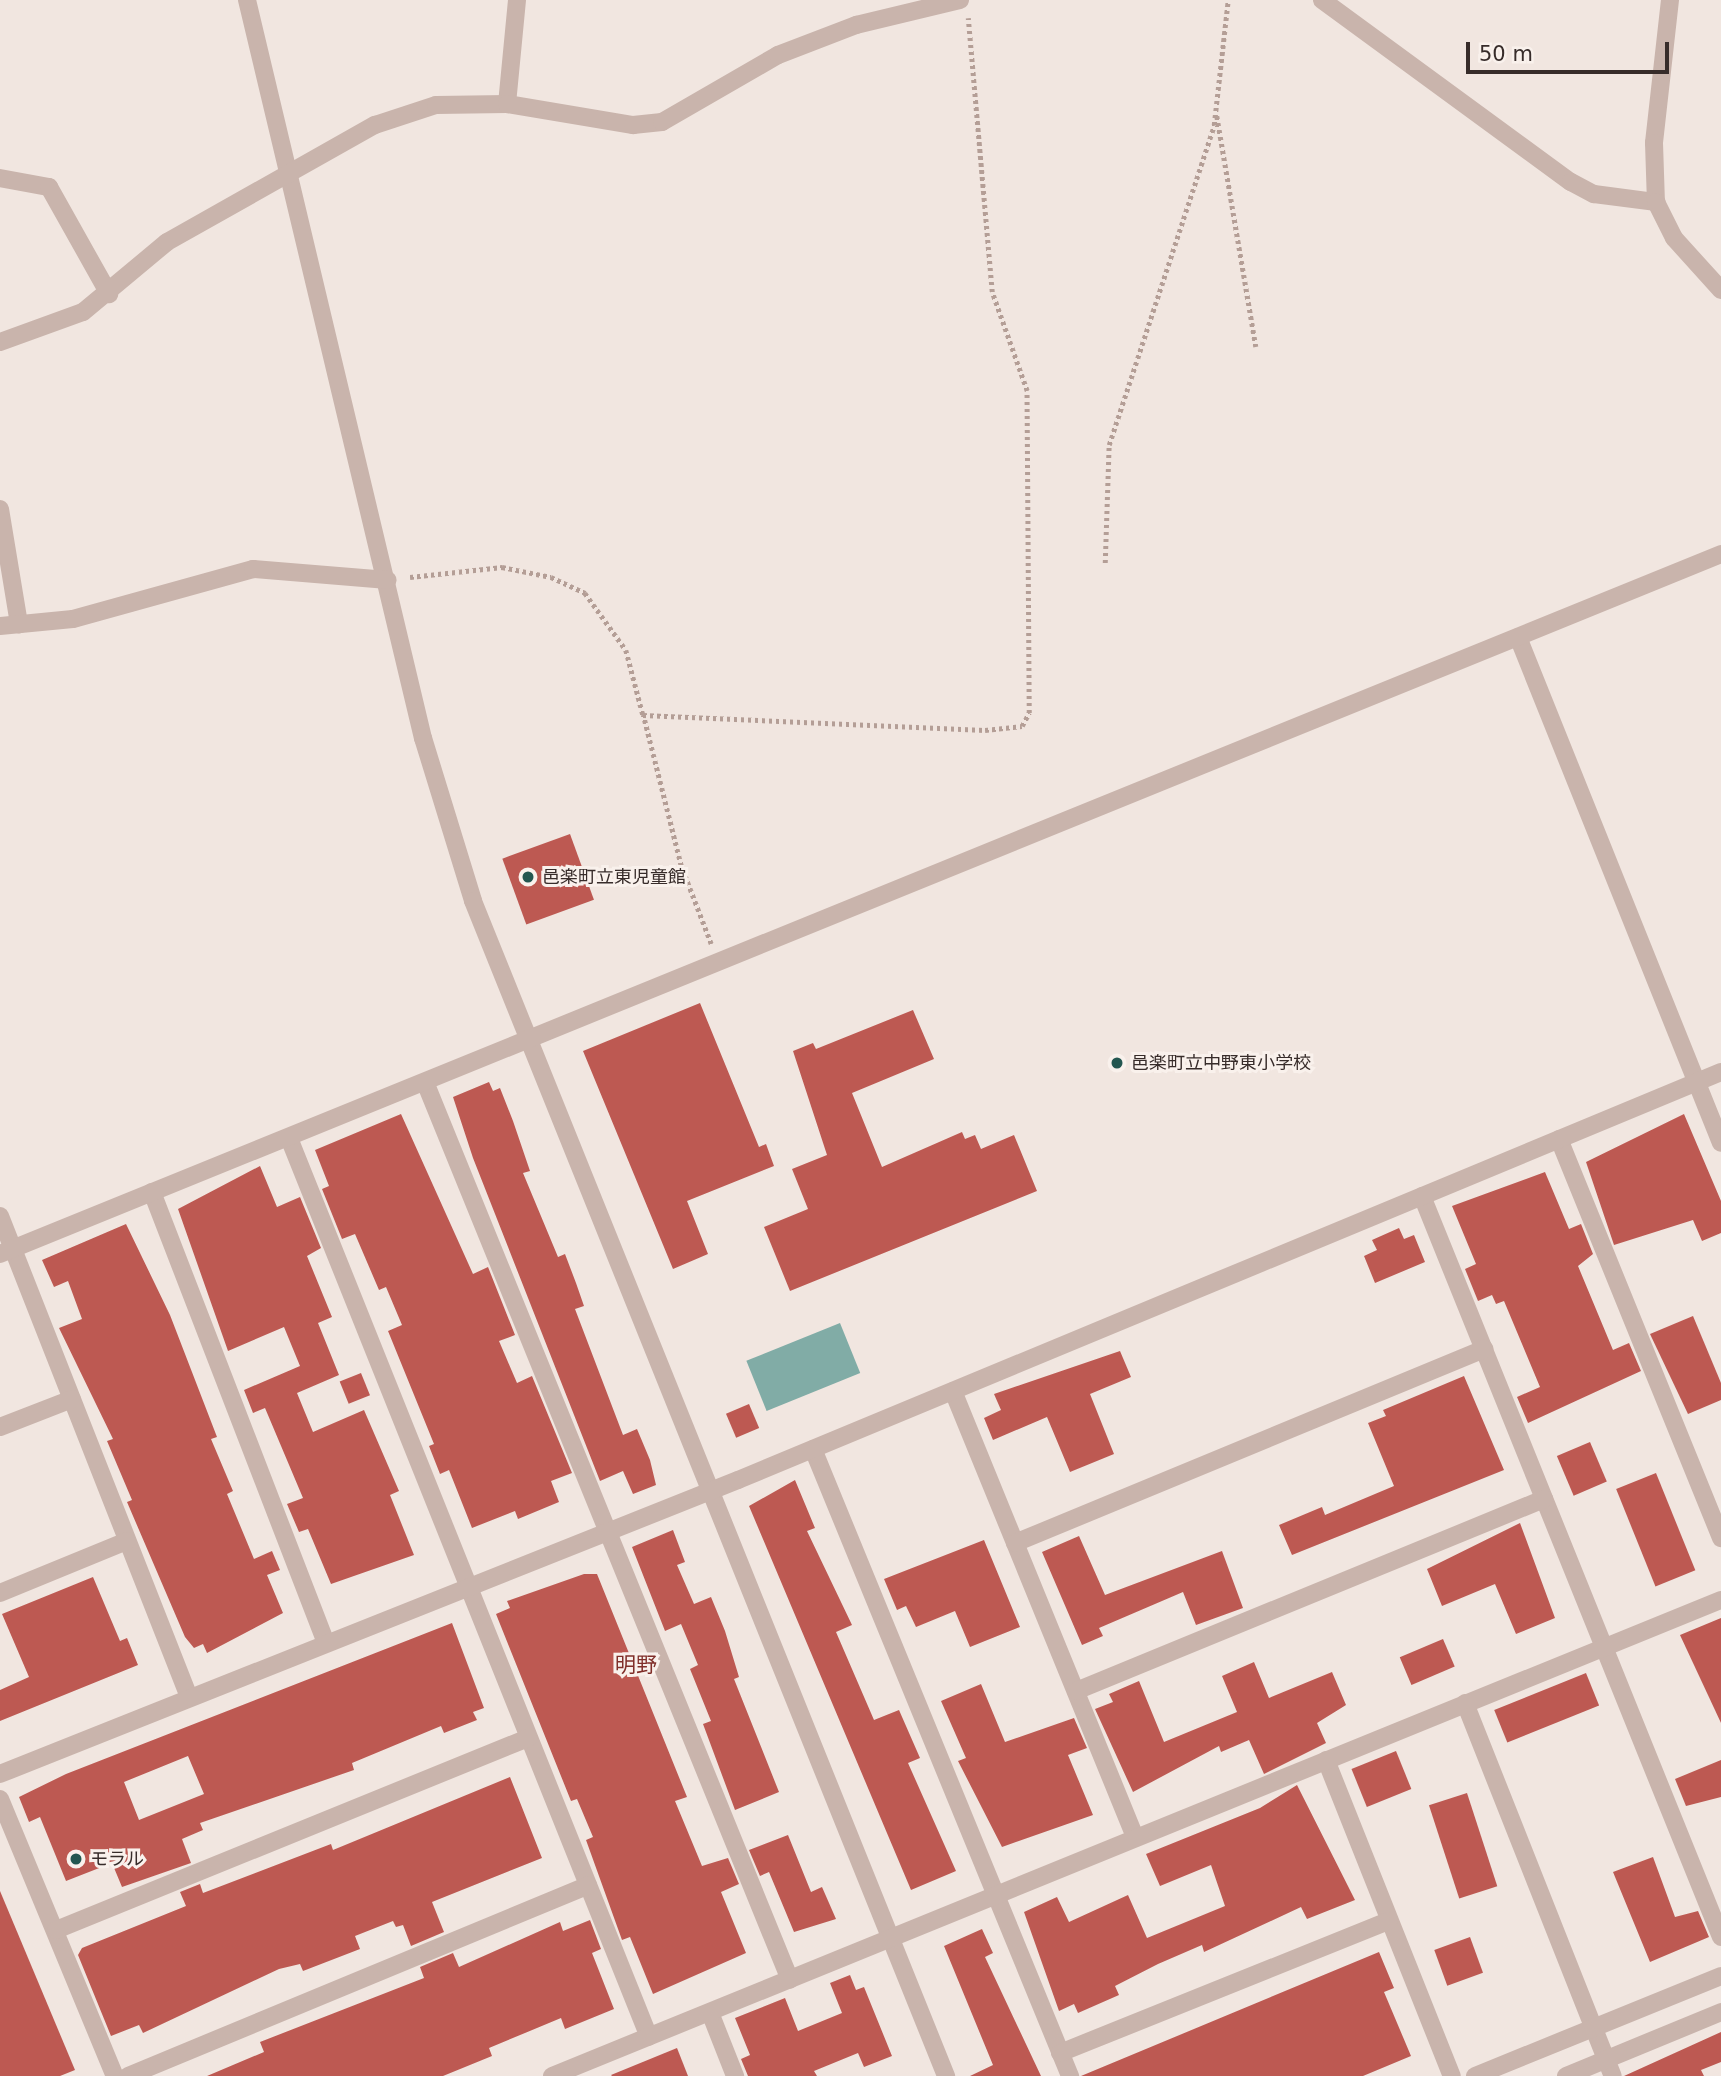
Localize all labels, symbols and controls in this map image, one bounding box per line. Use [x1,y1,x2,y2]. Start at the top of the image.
scale bar [1469,28,1672,72]
text: 50 m [1479,42,1533,66]
place label: 邑楽町立東児童館 [542,866,686,888]
marker: 邑楽町立東児童館 [520,869,536,885]
place label: 邑楽町立中野東小学校 [1131,1052,1311,1074]
marker: 邑楽町立中野東小学校 [1109,1055,1125,1071]
district label: 明野 [615,1652,657,1678]
place label: モラル [90,1848,144,1870]
marker: モラル [68,1851,84,1867]

